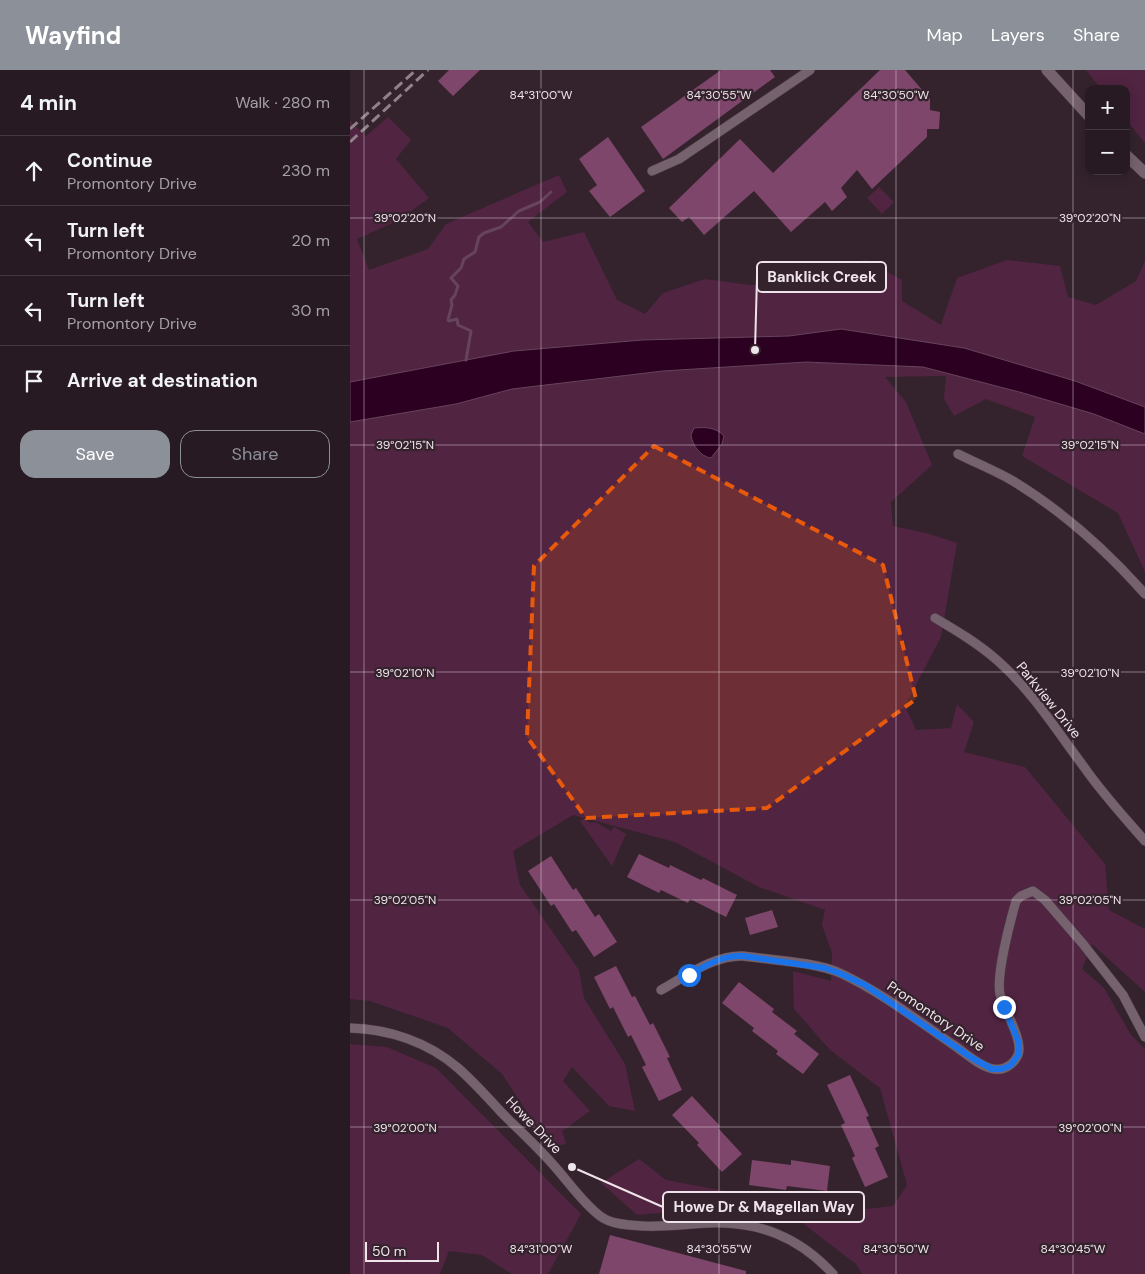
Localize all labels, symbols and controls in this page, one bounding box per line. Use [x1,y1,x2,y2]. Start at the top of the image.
text: Wayfind [25,20,121,51]
text: Map [927,23,963,47]
text: Layers [991,23,1045,47]
text: Share [1073,23,1120,47]
map controls [1085,85,1130,175]
button: + [1085,85,1130,130]
text: 84°31'00"W [510,87,573,103]
text: 84°30'55"W [686,87,752,103]
text: 84°30'50"W [863,87,929,103]
text: 4 min [20,89,77,117]
text: Walk · 280 m [235,92,330,113]
button: − [1085,130,1130,175]
text: Continue [67,148,153,173]
icon: ahead [20,157,48,185]
text: 230 m [282,160,330,181]
text: Promontory Drive [67,173,197,194]
text: 39°02'20"N [374,210,436,226]
text: 39°02'20"N [1059,210,1121,226]
text: Turn left [67,218,145,243]
icon: left [20,227,48,255]
text: 20 m [291,230,330,251]
text: Promontory Drive [67,243,197,264]
callout: Banklick Creek [757,262,886,292]
text: Banklick Creek [767,267,877,287]
text: Turn left [67,288,145,313]
icon: left [20,297,48,325]
text: 30 m [291,300,330,321]
text: Promontory Drive [67,313,197,334]
icon: arrive [20,367,48,395]
text: Arrive at destination [67,368,258,393]
button: Save [20,430,170,478]
button: Share [180,430,330,478]
text: 39°02'15"N [376,437,434,453]
text: 39°02'15"N [1061,437,1119,453]
street label: Parkview Drive [1013,658,1085,742]
text: 39°02'10"N [375,665,435,681]
text: 39°02'10"N [1060,665,1120,681]
text: 39°02'05"N [374,892,436,908]
text: 39°02'05"N [1059,892,1121,908]
route start [678,964,701,987]
street label: Promontory Drive [884,977,988,1055]
route end [993,996,1016,1019]
street label: Howe Drive [502,1093,566,1157]
text: 39°02'00"N [373,1120,437,1136]
text: 39°02'00"N [1058,1120,1122,1136]
callout: Howe Dr & Magellan Way [663,1192,864,1222]
text: Howe Dr & Magellan Way [673,1197,855,1217]
scale bar [365,1239,439,1262]
text: 84°31'00"W [510,1241,573,1257]
text: 84°30'55"W [686,1241,752,1257]
text: 84°30'50"W [863,1241,929,1257]
text: 84°30'45"W [1041,1241,1106,1257]
text: 50 m [372,1242,406,1260]

